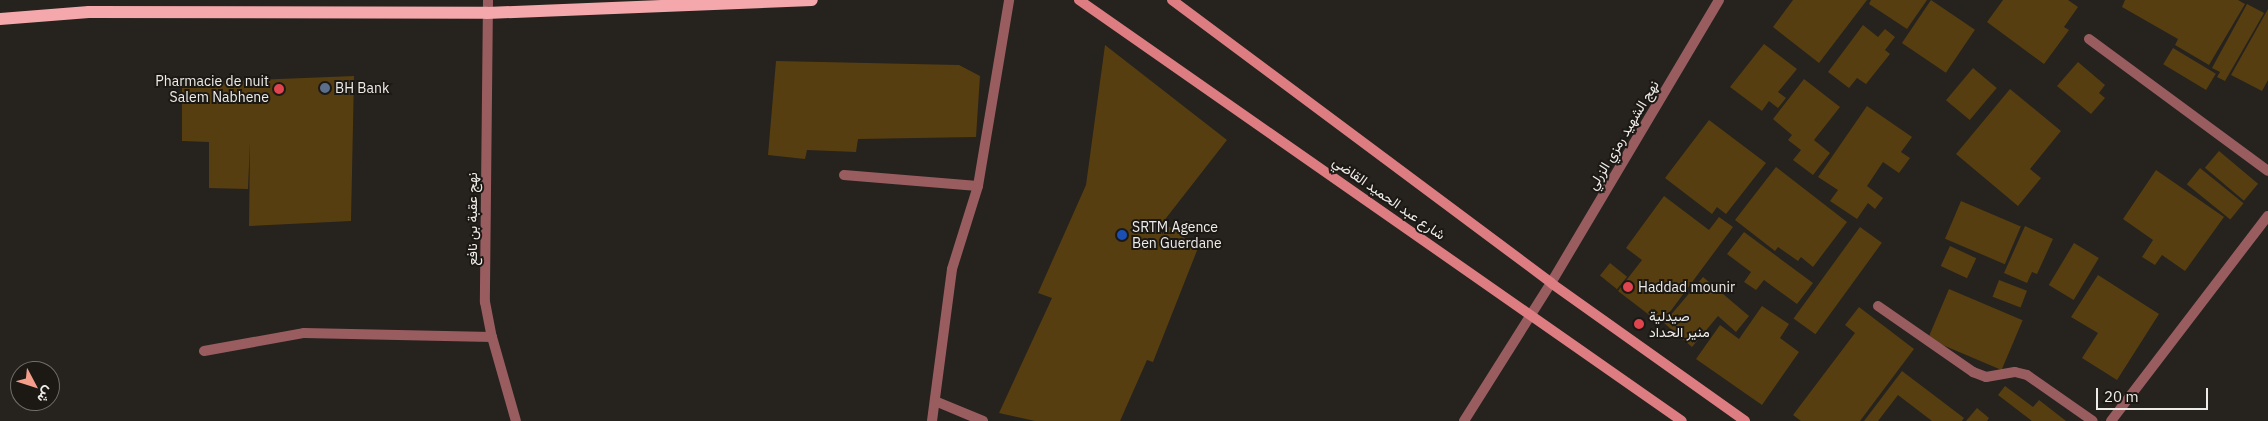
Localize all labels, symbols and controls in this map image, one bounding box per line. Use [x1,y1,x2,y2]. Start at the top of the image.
place label: Pharmacie de nuit Salem Nabhene [155,73,269,105]
street label: نهج الشهيد رمزي الزرلي [1584,77,1662,193]
place label: BH Bank [335,80,389,96]
marker: BH Bank [319,82,331,94]
marker: Pharmacie de nuit Salem Nabhene [273,83,285,95]
street label: شارع عبد الحميد القاضي [1329,153,1449,243]
street label: نهج عقبة بن نافع [464,172,480,266]
place label: SRTM Agence Ben Guerdane [1132,219,1222,252]
marker: SRTM Agence Ben Guerdane [1116,229,1128,241]
place label: Haddad mounir [1638,279,1735,295]
marker: Haddad mounir [1622,281,1634,293]
place label: صيدلية منير الحداد [1649,308,1710,341]
marker: صيدلية منير الحداد [1633,318,1645,330]
north arrow [10,361,60,411]
scale bar [2098,378,2210,410]
text: ش [33,383,58,407]
text: 20 m [2104,387,2139,406]

